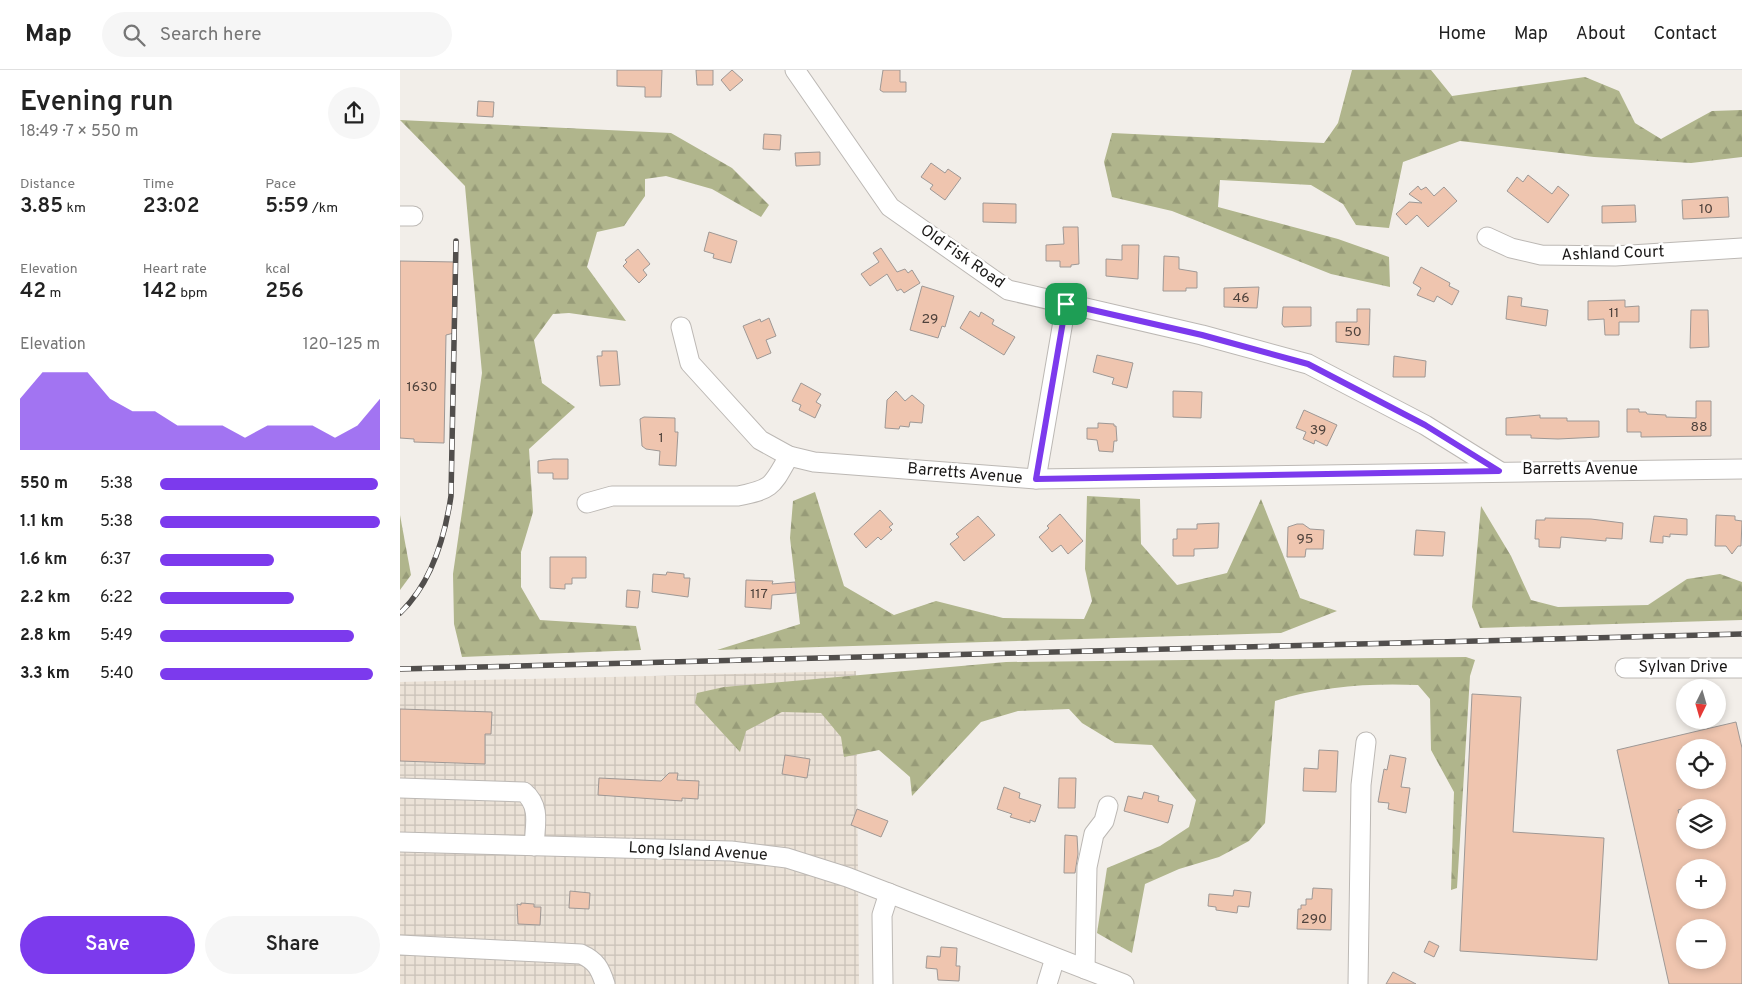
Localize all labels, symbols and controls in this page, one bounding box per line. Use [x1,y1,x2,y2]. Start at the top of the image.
search box [102,12,452,57]
text: Map [25,20,72,50]
icon: search [120,21,148,49]
text: Search here [160,23,261,47]
text: Home [1438,23,1486,46]
text: Map [1514,23,1548,46]
text: About [1576,23,1625,46]
text: Contact [1653,23,1717,46]
text: Evening run [20,85,174,121]
button: share [328,87,380,139]
text: 18:49 · 7 × 550 m [20,122,138,142]
text: Distance [20,176,75,193]
text: Time [143,176,174,193]
text: Pace [265,176,296,193]
text: 3.85 [20,193,63,220]
text: 23:02 [143,193,200,220]
text: 5:59 [265,193,309,220]
text: km [63,200,86,217]
text: /km [309,200,338,217]
house number: 10 [1699,201,1713,218]
street label: Old Fisk Road [916,221,1008,293]
street label: Ashland Court [1561,242,1665,266]
text: Elevation [20,261,78,278]
text: Heart rate [143,261,207,278]
text: kcal [265,261,290,278]
text: 42 [20,278,46,305]
text: 142 [143,278,177,305]
text: 256 [265,278,304,305]
pin [1045,283,1087,325]
text: m [46,285,61,302]
text: bpm [177,285,208,302]
icon: arrive [1052,290,1080,318]
house number: 46 [1232,290,1250,307]
house number: 11 [1609,305,1619,322]
house number: 29 [922,311,938,328]
house number: 50 [1344,324,1362,341]
text: Elevation [20,335,86,355]
text: 120–125 m [303,335,380,355]
house number: 1630 [407,379,437,396]
house number: 88 [1690,419,1708,436]
house number: 39 [1310,422,1326,439]
house number: 1 [658,430,664,447]
street label: Barretts Avenue [907,459,1023,489]
street label: Barretts Avenue [1522,460,1638,480]
text: 550 m [20,474,68,494]
text: 5:38 [100,474,133,494]
text: 1.1 km [20,512,64,532]
text: 5:38 [100,512,133,532]
house number: 95 [1296,531,1314,548]
text: 1.6 km [20,550,67,570]
text: 6:37 [100,550,131,570]
house number: 117 [750,586,768,603]
text: 2.2 km [20,588,70,608]
text: 6:22 [100,588,133,608]
text: 2.8 km [20,626,71,646]
text: 5:49 [100,626,133,646]
street label: Sylvan Drive [1638,658,1728,678]
text: 3.3 km [20,664,70,684]
text: 5:40 [100,664,134,684]
north arrow [1676,679,1726,729]
map controls [1676,679,1726,969]
button: locate [1676,739,1726,789]
button: layers [1676,799,1726,849]
street label: Long Island Avenue [628,838,768,866]
button: + [1676,859,1726,909]
house number: 290 [1301,911,1327,928]
button: Save [20,916,195,974]
button: Share [205,916,380,974]
button: − [1676,919,1726,969]

